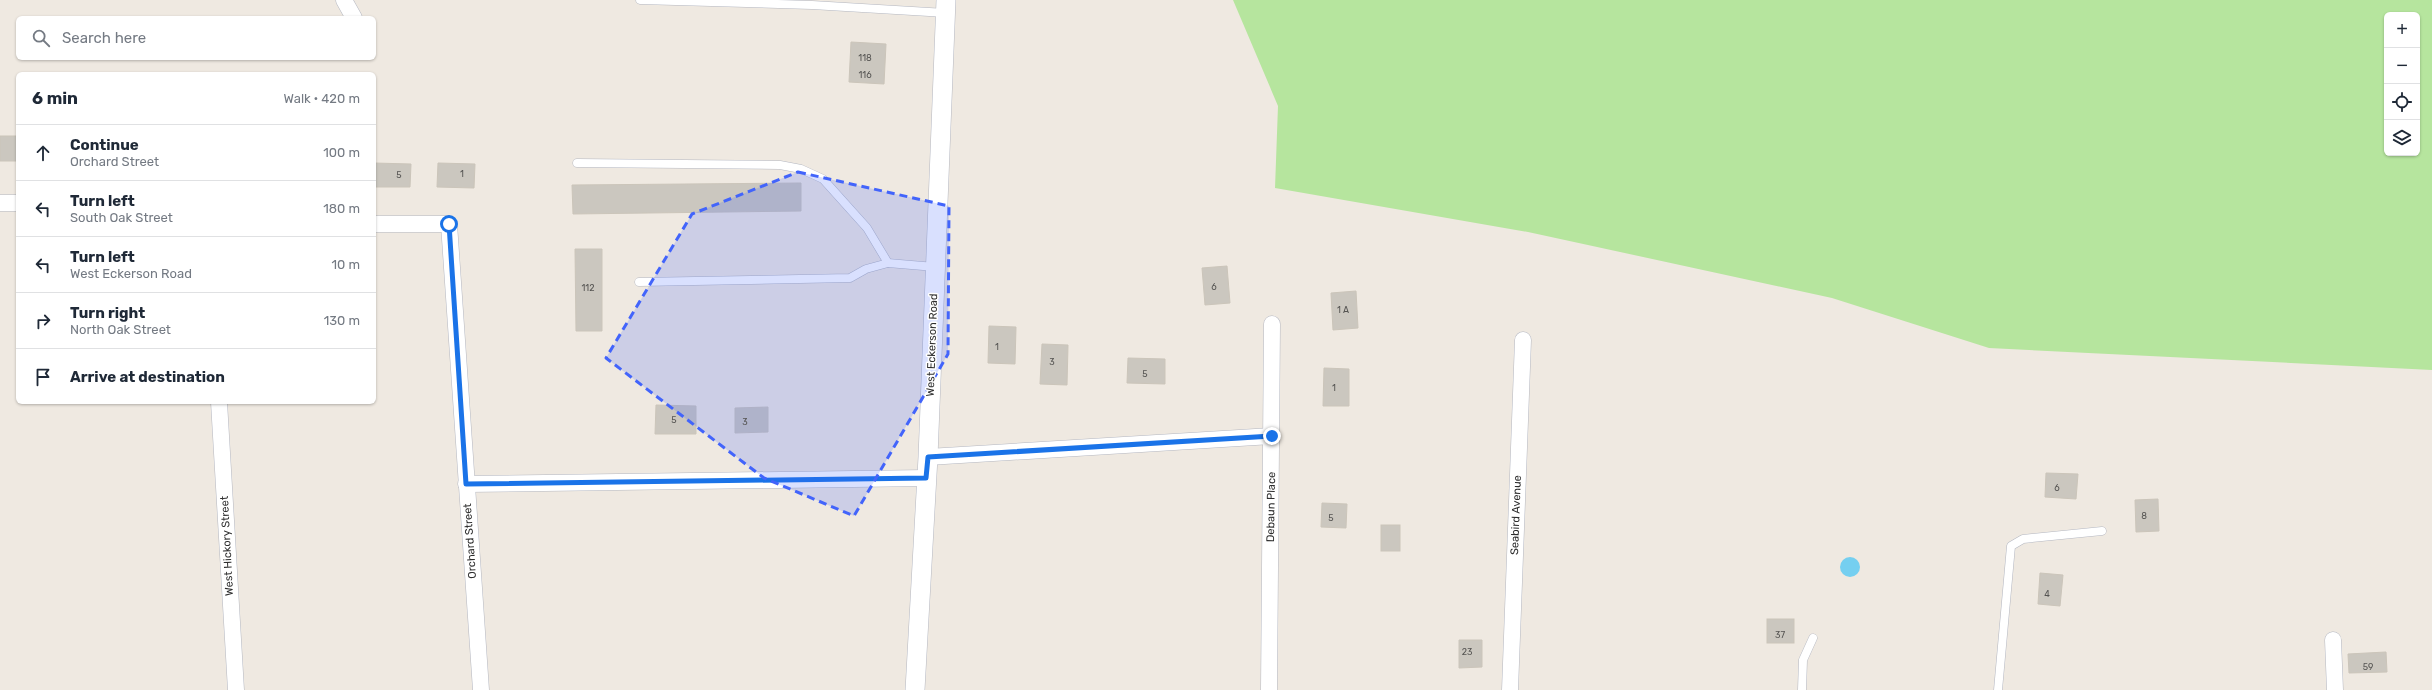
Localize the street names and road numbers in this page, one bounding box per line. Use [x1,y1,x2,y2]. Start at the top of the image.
street label: West Eckerson Road [924,293,940,397]
street label: Debaun Place [1264,472,1278,542]
street label: Seabird Avenue [1508,475,1524,555]
street label: West Hickory Street [218,495,236,596]
street label: Orchard Street [461,502,479,579]

